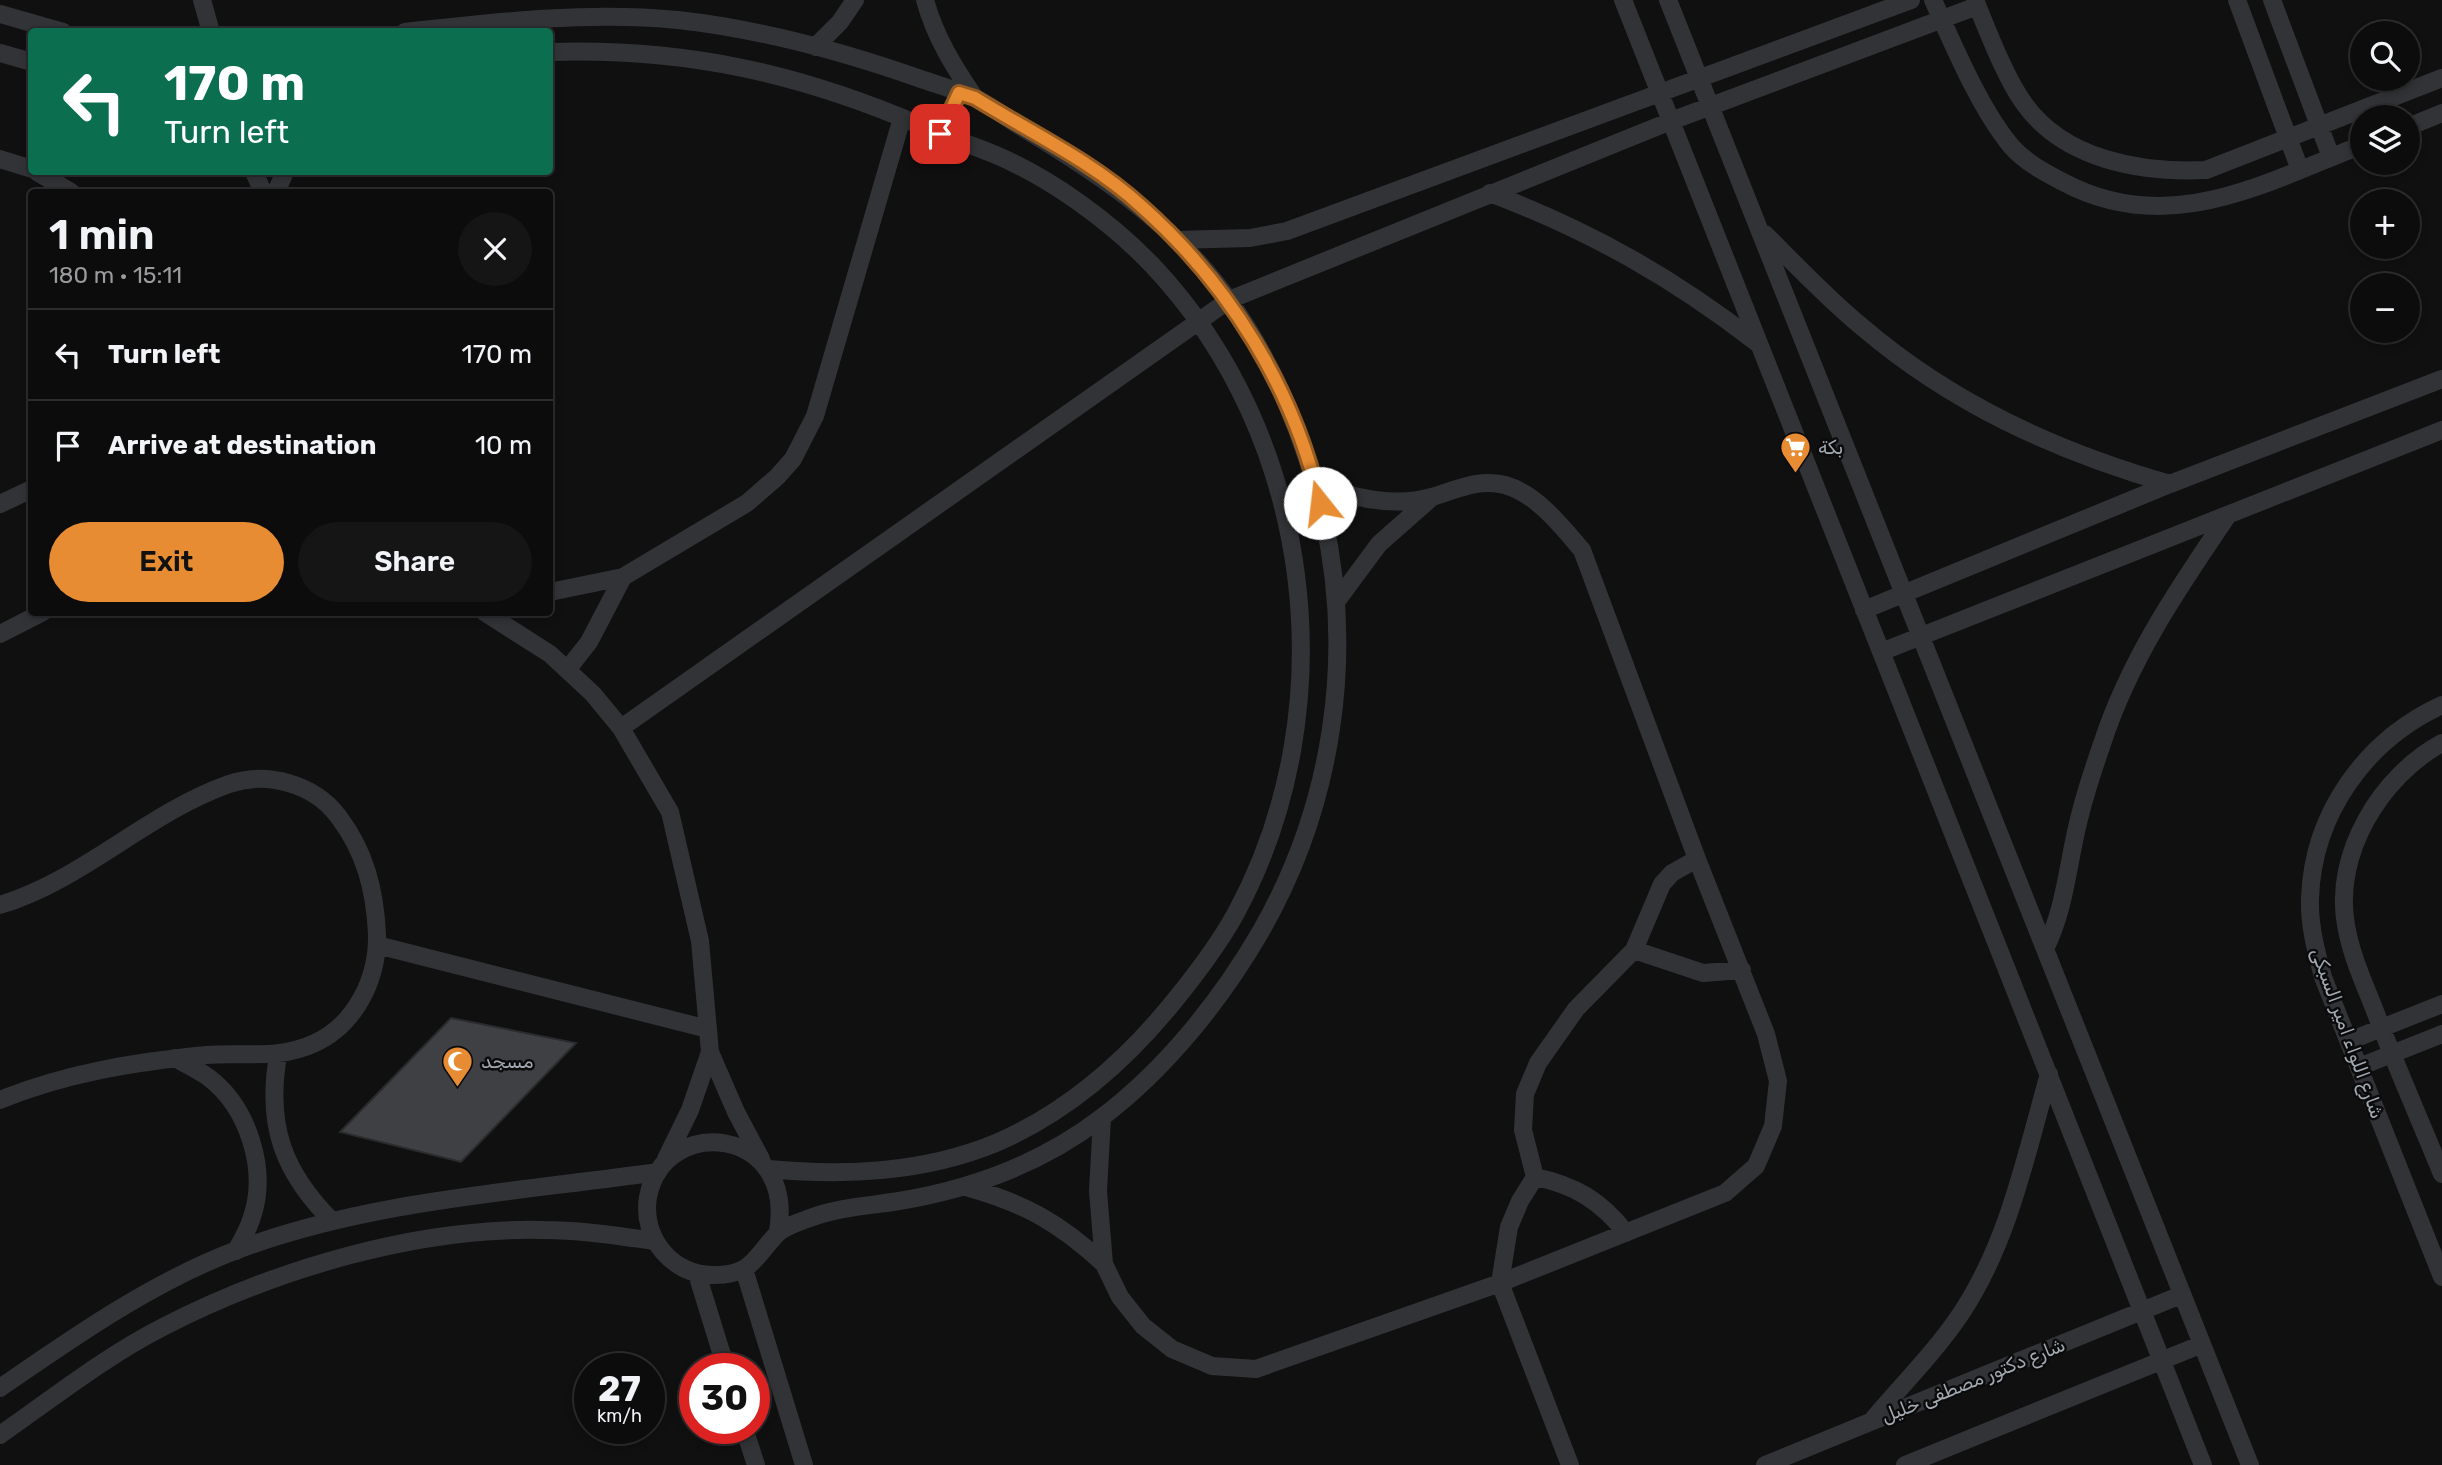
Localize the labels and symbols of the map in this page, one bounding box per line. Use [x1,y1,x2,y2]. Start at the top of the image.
pin [910,104,970,164]
supermarket icon: بكة [1778,430,1812,474]
place label: بكة [1818,436,1843,459]
position arrow [1283,466,1357,540]
street label: شارع اللواء امير السبكى [2304,945,2389,1122]
mosque icon: مسجد [441,1044,475,1088]
place label: مسجد [481,1050,533,1073]
street label: شارع دكتور مصطفى خليل [1878,1333,2069,1430]
speed limit sign: 30 [679,1353,770,1444]

